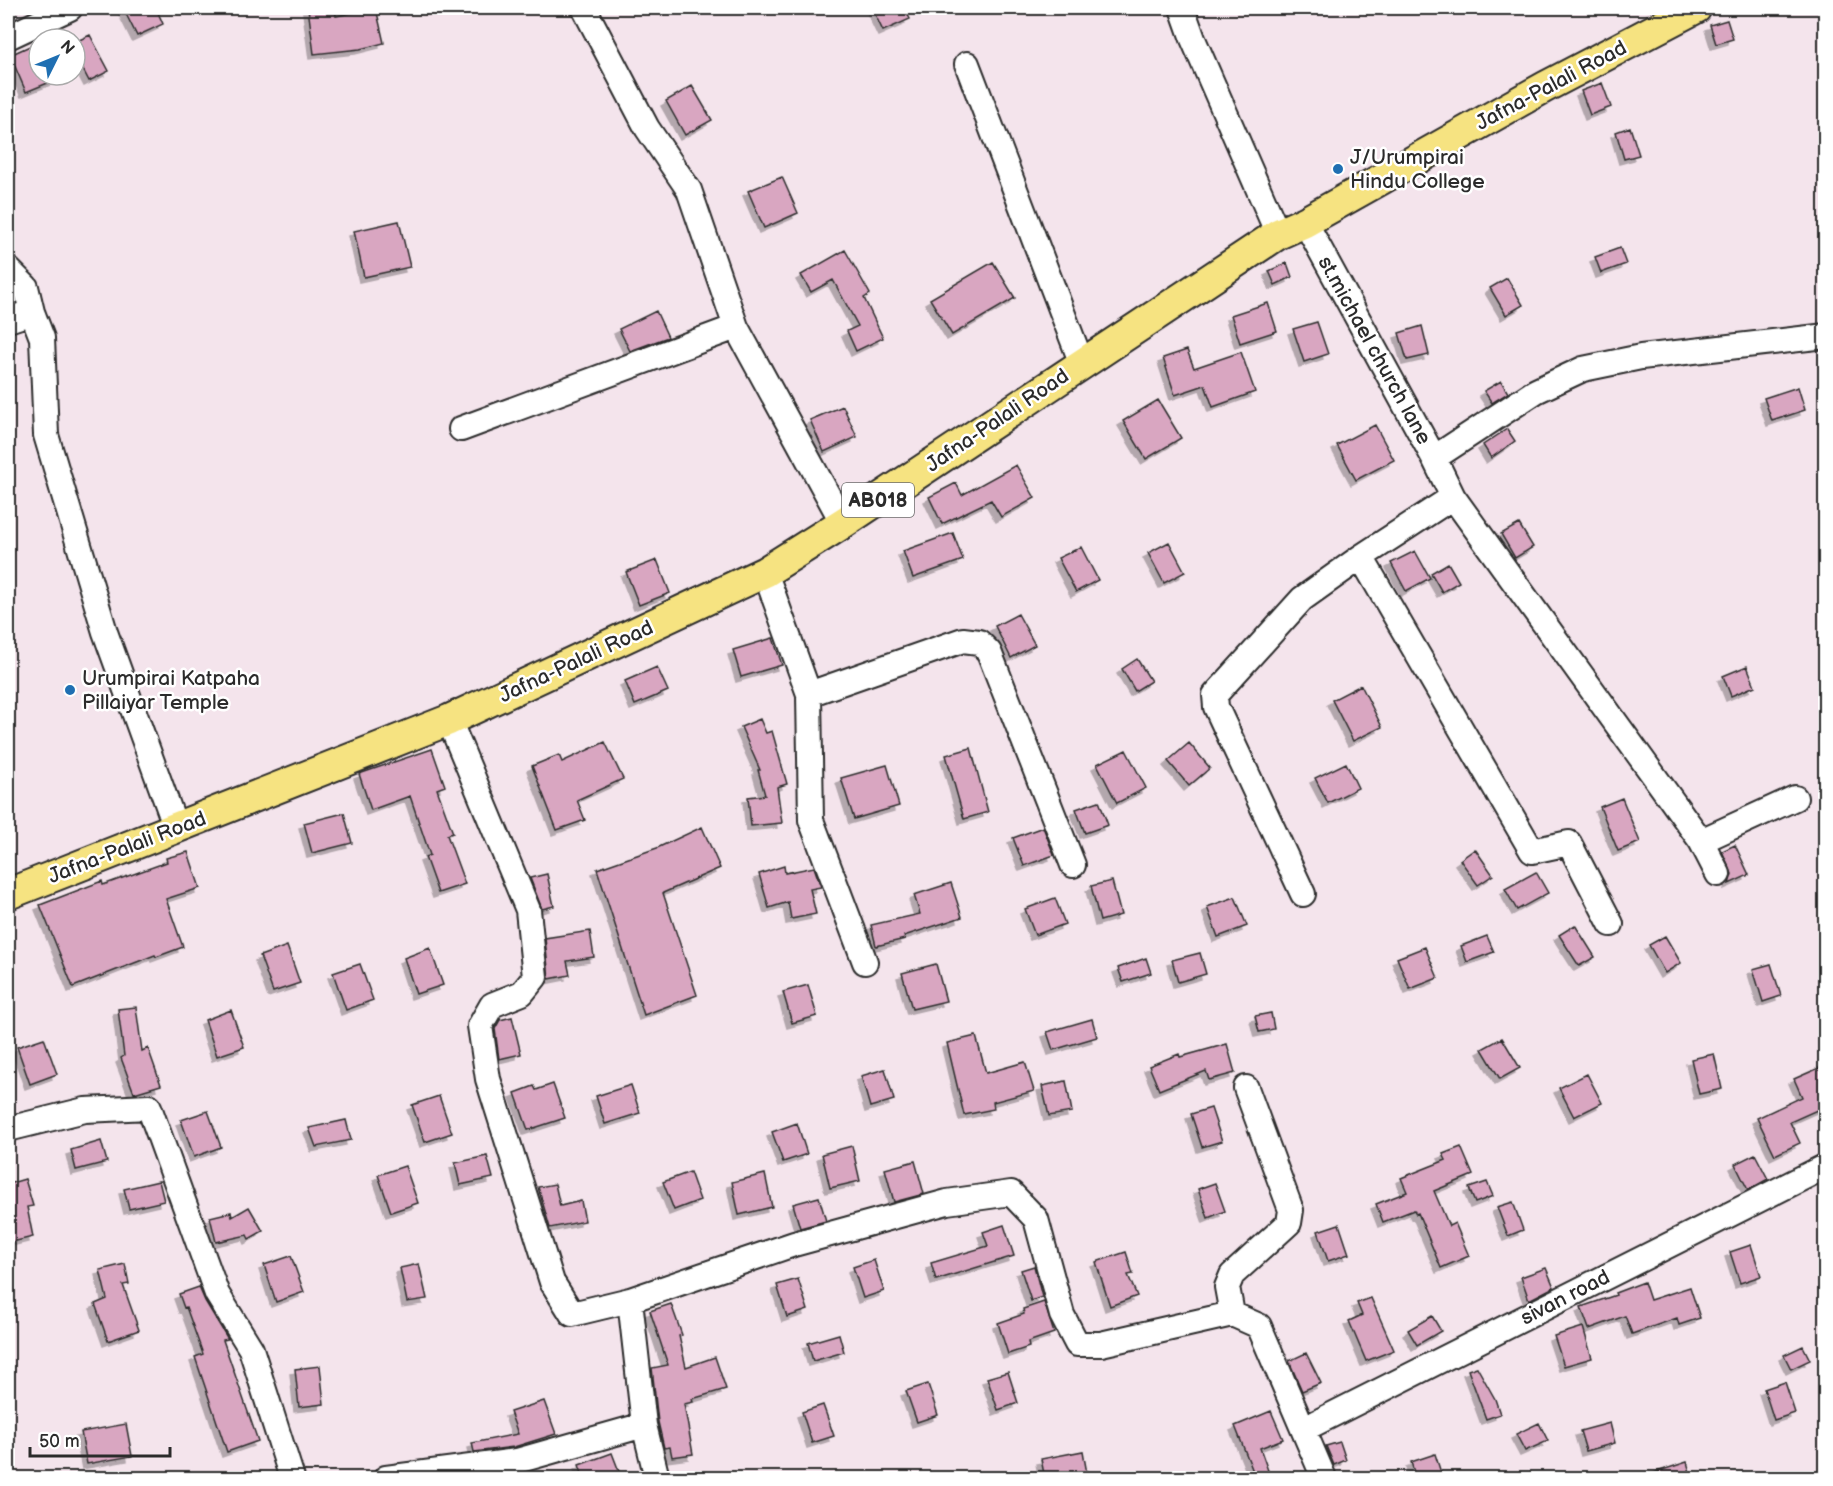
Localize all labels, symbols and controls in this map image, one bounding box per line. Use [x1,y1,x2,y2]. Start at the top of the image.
north arrow [27,27,87,87]
street label: Jafna-Palali Road [1472,35,1631,136]
text: N [56,37,78,59]
place label: J/Urumpirai Hindu College [1350,145,1485,194]
marker: J/Urumpirai Hindu College [1331,162,1345,176]
street label: st.michael church lane [1312,252,1437,449]
street label: Jafna-Palali Road [921,363,1074,477]
road number: AB018 [842,483,914,517]
street label: Jafna-Palali Road [495,615,657,708]
place label: Urumpirai Katpaha Pillaiyar Temple [82,666,260,715]
marker: Urumpirai Katpaha Pillaiyar Temple [63,683,77,697]
street label: Jafna-Palali Road [45,806,210,889]
street label: sivan road [1516,1264,1614,1331]
scale bar [30,1420,170,1458]
text: 50 m [39,1431,80,1452]

